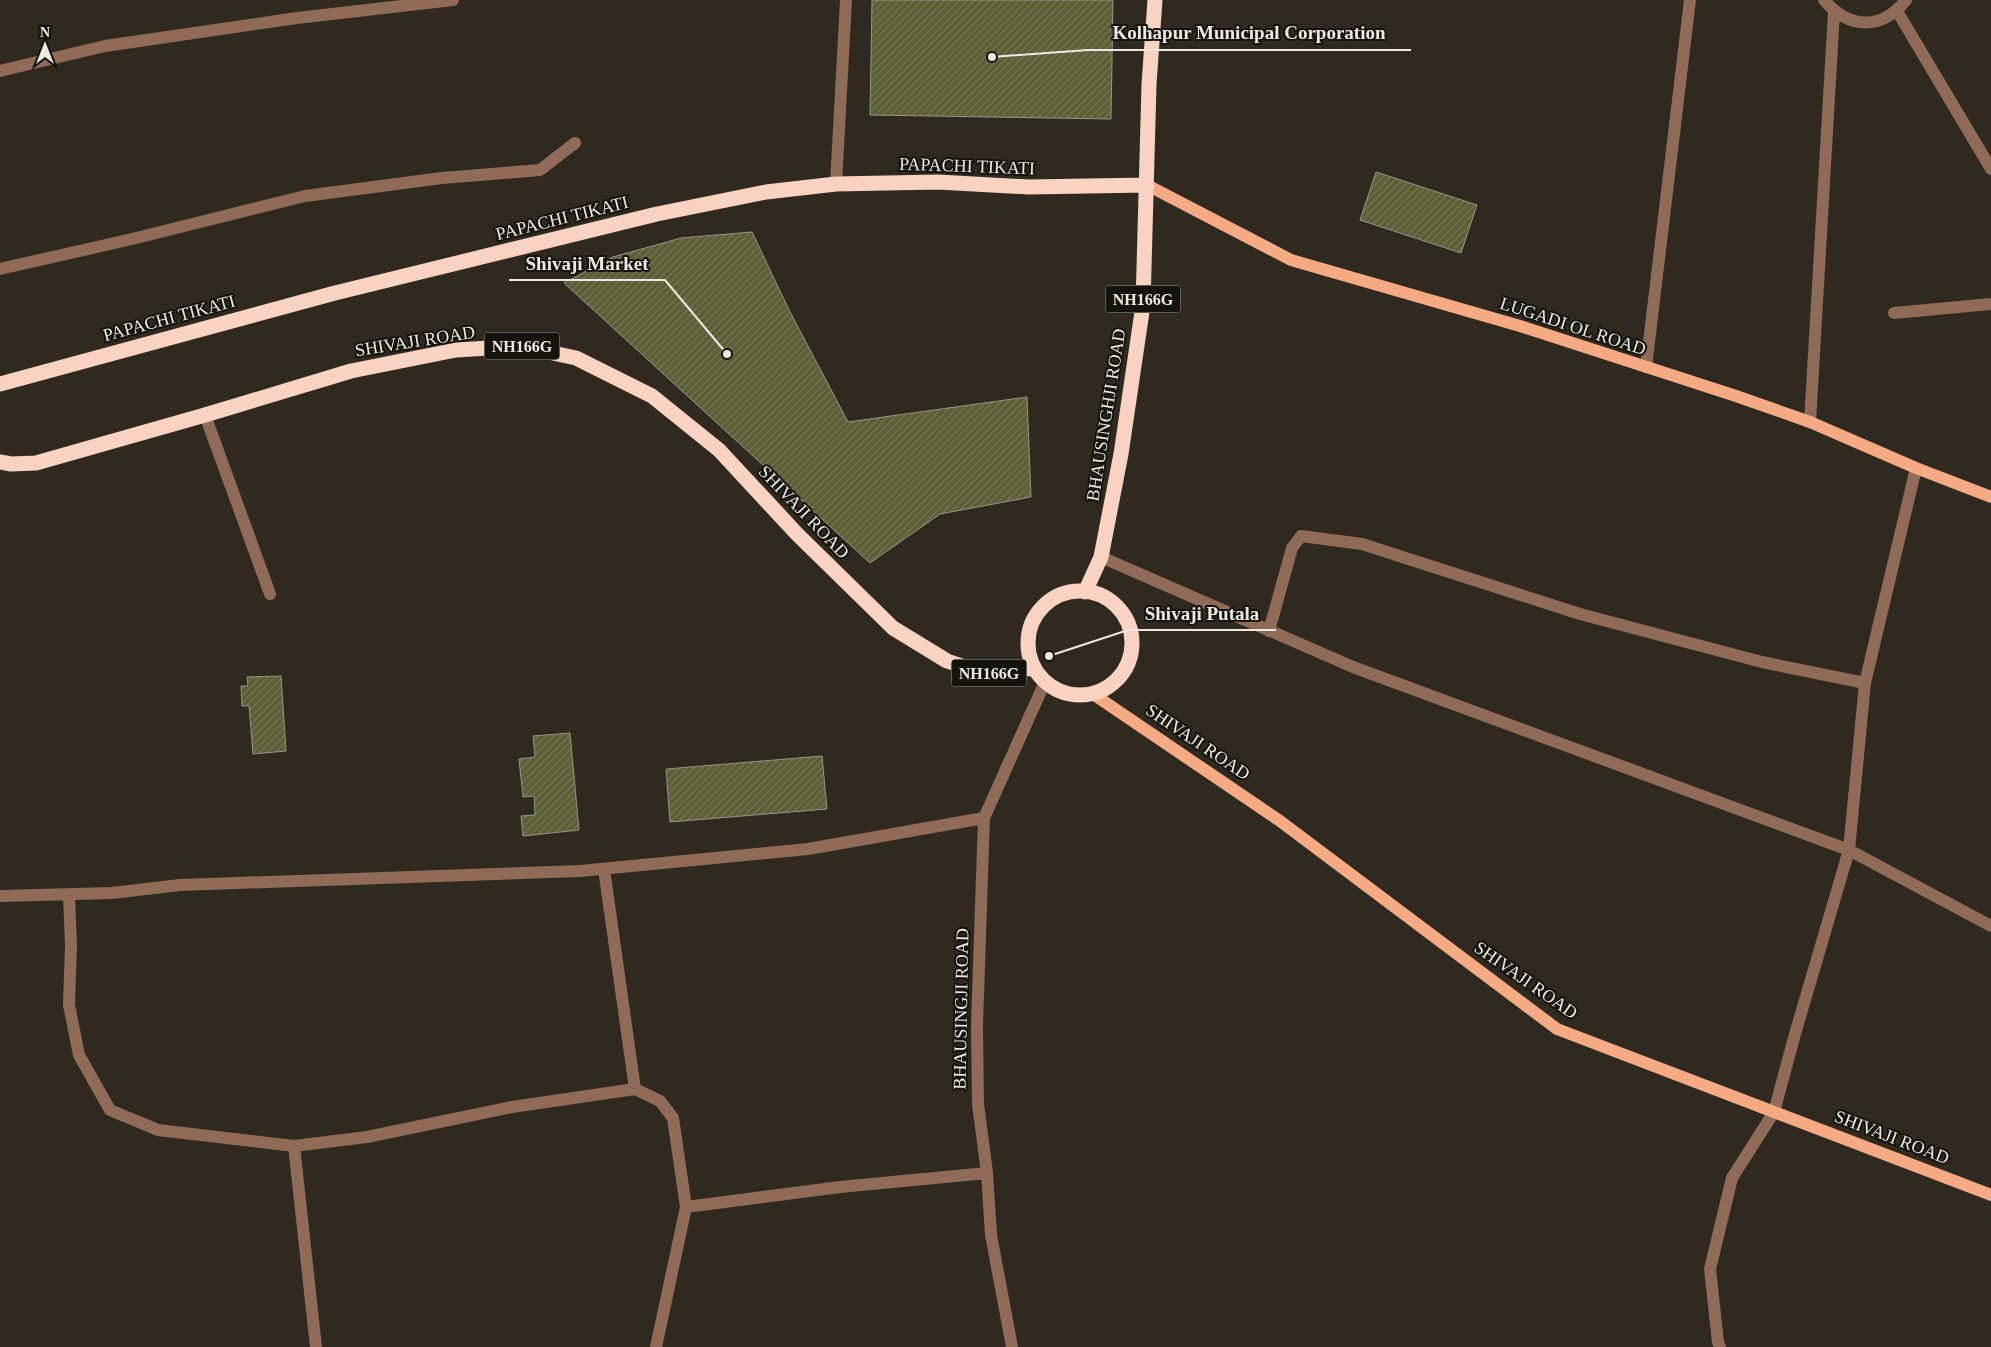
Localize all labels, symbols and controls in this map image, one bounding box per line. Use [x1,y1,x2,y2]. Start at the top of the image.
callout: Kolhapur Municipal Corporation [1088,16,1411,50]
north arrow [20,20,70,70]
text: Kolhapur Municipal Corporation [1112,22,1386,43]
text: N [40,25,50,40]
street label: PAPACHI TIKATI [899,154,1035,178]
street label: PAPACHI TIKATI [494,192,630,244]
callout: Shivaji Market [509,246,665,280]
text: Shivaji Market [526,253,649,274]
road number: NH166G [1106,286,1180,312]
street label: PAPACHI TIKATI [101,291,237,345]
street label: LUGADI OL ROAD [1497,293,1649,359]
street label: SHIVAJI ROAD [354,322,476,360]
street label: BHAUSINGHJI ROAD [1082,327,1130,503]
road number: NH166G [484,332,560,360]
street label: SHIVAJI ROAD [755,461,853,563]
callout: Shivaji Putala [1128,596,1276,630]
text: Shivaji Putala [1145,603,1260,624]
road number: NH166G [952,660,1026,686]
street label: SHIVAJI ROAD [1142,700,1254,784]
street label: BHAUSINGJI ROAD [950,928,972,1090]
street label: SHIVAJI ROAD [1471,937,1581,1023]
street label: SHIVAJI ROAD [1832,1106,1952,1168]

